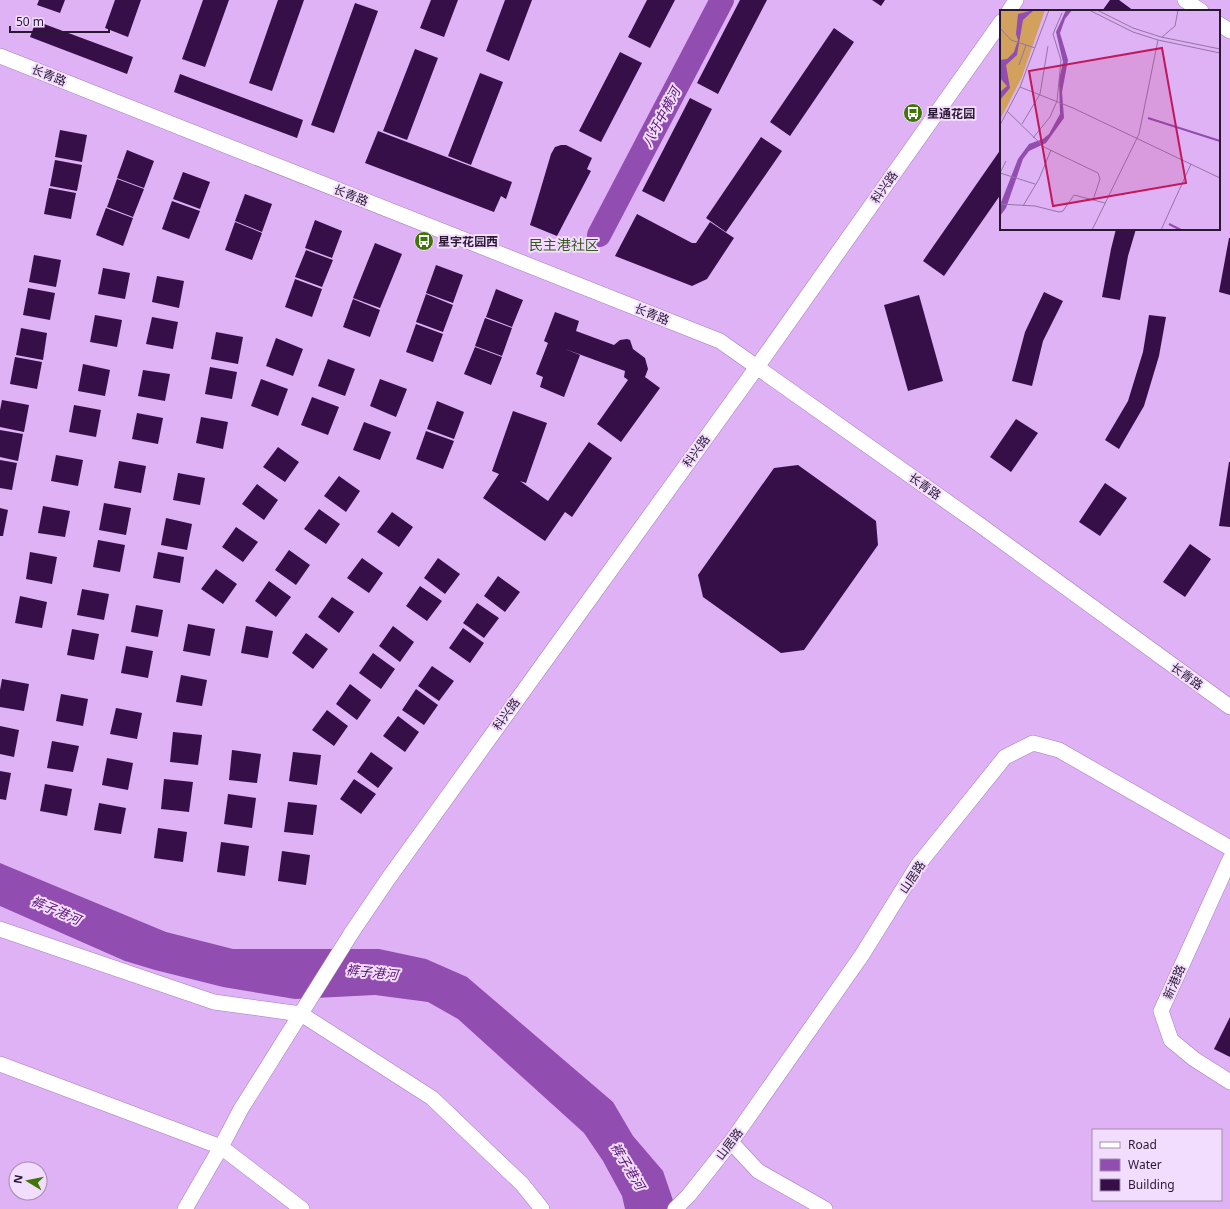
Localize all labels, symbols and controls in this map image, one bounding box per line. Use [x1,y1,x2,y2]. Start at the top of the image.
scale bar [10,8,109,34]
inset map [1000,10,1220,230]
text: 50 m [16,13,44,30]
street label: 长青路 [29,60,69,90]
water label: 八圩中横河 [638,81,686,150]
bus stop icon: 星通花园 [902,102,924,124]
place label: 星通花园 [927,105,975,122]
street label: 科兴路 [867,167,901,207]
street label: 长青路 [331,180,371,210]
bus stop icon: 星宇花园西 [413,230,435,252]
place label: 星宇花园西 [438,233,498,250]
district label: 民主港社区 [529,235,599,254]
street label: 长青路 [632,299,672,329]
street label: 科兴路 [679,431,713,471]
street label: 长青路 [905,469,945,503]
street label: 长青路 [1167,659,1207,693]
street label: 科兴路 [489,694,523,734]
street label: 山居路 [895,857,929,897]
water label: 裤子港河 [29,892,86,930]
water label: 裤子港河 [345,960,402,984]
street label: 新港路 [1159,962,1189,1002]
street label: 山居路 [711,1125,747,1163]
legend [1092,1129,1222,1201]
text: Road [1128,1136,1157,1153]
water label: 裤子港河 [607,1139,651,1195]
text: Water [1128,1156,1162,1173]
north arrow [8,1161,48,1201]
text: N [9,1173,26,1185]
text: Building [1128,1176,1175,1193]

